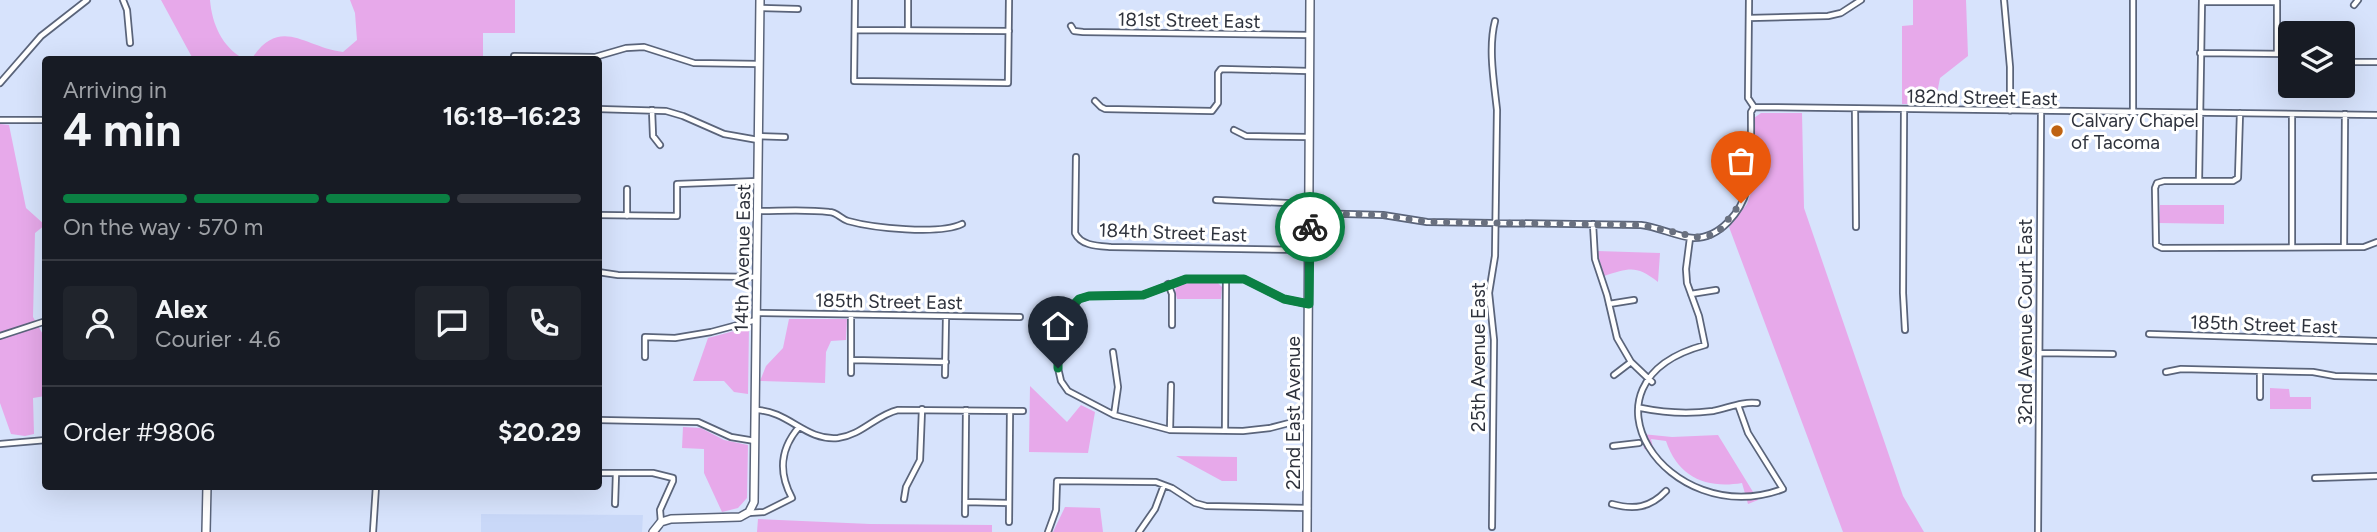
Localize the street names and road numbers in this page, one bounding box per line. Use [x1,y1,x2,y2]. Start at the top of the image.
street label: 181st Street East [1117,8,1261,33]
street label: 182nd Street East [1906,85,2058,110]
street label: 14th Avenue East [730,184,755,332]
street label: 184th Street East [1098,218,1248,247]
street label: 32nd Avenue Court East [2014,219,2037,425]
street label: 25th Avenue East [1467,282,1490,432]
street label: 185th Street East [815,289,963,314]
street label: 185th Street East [2190,310,2338,339]
street label: 22nd East Avenue [1282,336,1305,490]

